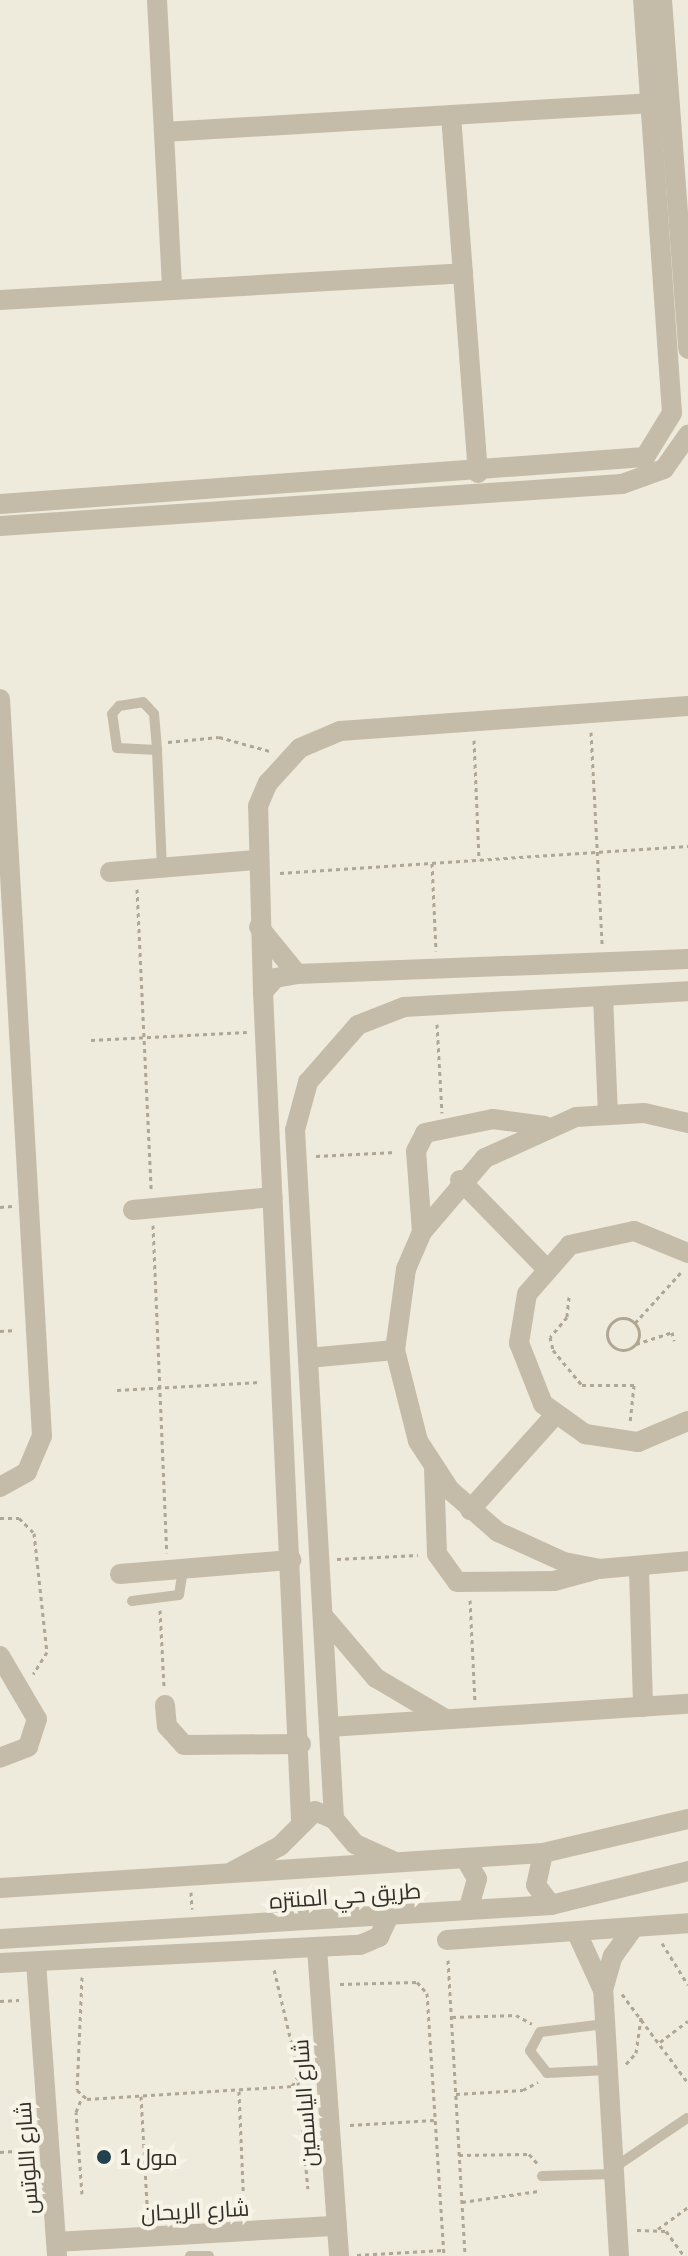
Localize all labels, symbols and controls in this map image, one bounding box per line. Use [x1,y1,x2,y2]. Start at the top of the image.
street label: طريق حي المنتزه [268,1877,422,1913]
street label: شارع الياسمين [286,2038,322,2168]
street label: شارع اللوتس [9,2101,43,2215]
place label: مول 1 [120,2144,178,2170]
marker: مول 1 [95,2148,113,2166]
street label: شارع الريحان [140,2194,250,2226]

